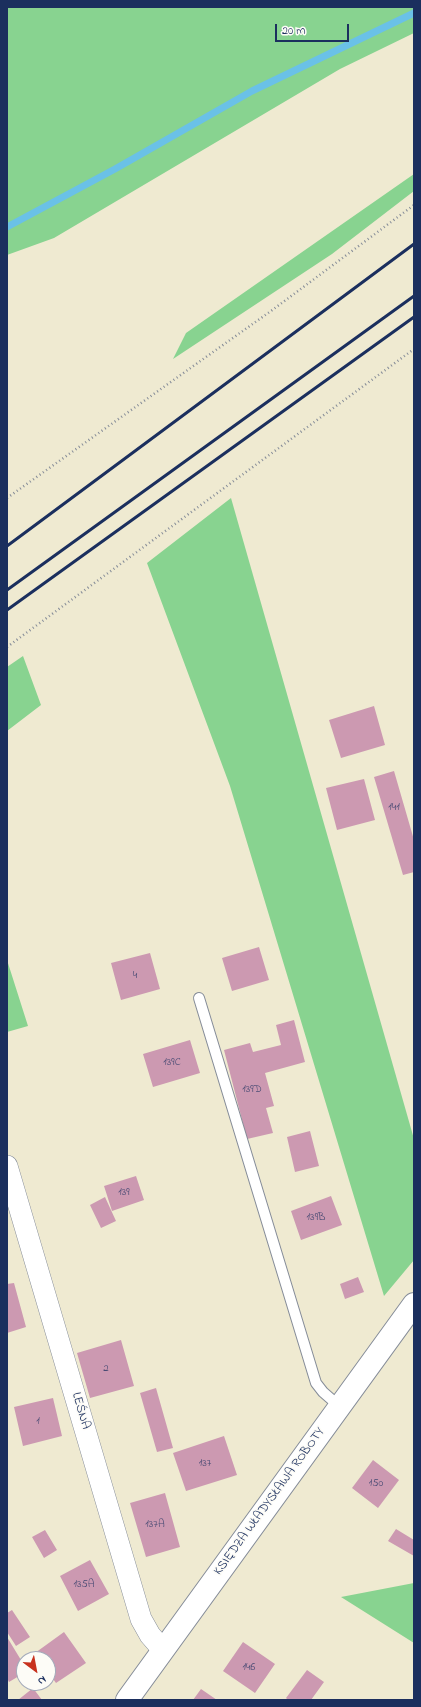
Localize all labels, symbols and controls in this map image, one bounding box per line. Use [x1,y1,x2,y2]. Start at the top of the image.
scale bar [277,16,351,42]
text: 20 m [282,22,305,40]
house number: 141 [388,801,400,815]
house number: 4 [133,969,137,983]
house number: 139C [163,1056,181,1070]
house number: 139D [242,1083,262,1097]
house number: 139 [118,1186,130,1200]
house number: 139B [307,1211,325,1225]
house number: 2 [103,1362,109,1376]
street label: LEŚNA [67,1391,93,1431]
house number: 1 [36,1415,40,1429]
street label: KSIĘDZA WŁADYSŁAWA ROBOTY [211,1425,329,1579]
house number: 137 [199,1457,211,1471]
house number: 150 [369,1477,383,1491]
house number: 137A [145,1518,165,1532]
house number: 135A [73,1578,95,1592]
north arrow [16,1651,56,1691]
house number: 146 [243,1661,255,1675]
text: N [34,1672,49,1689]

